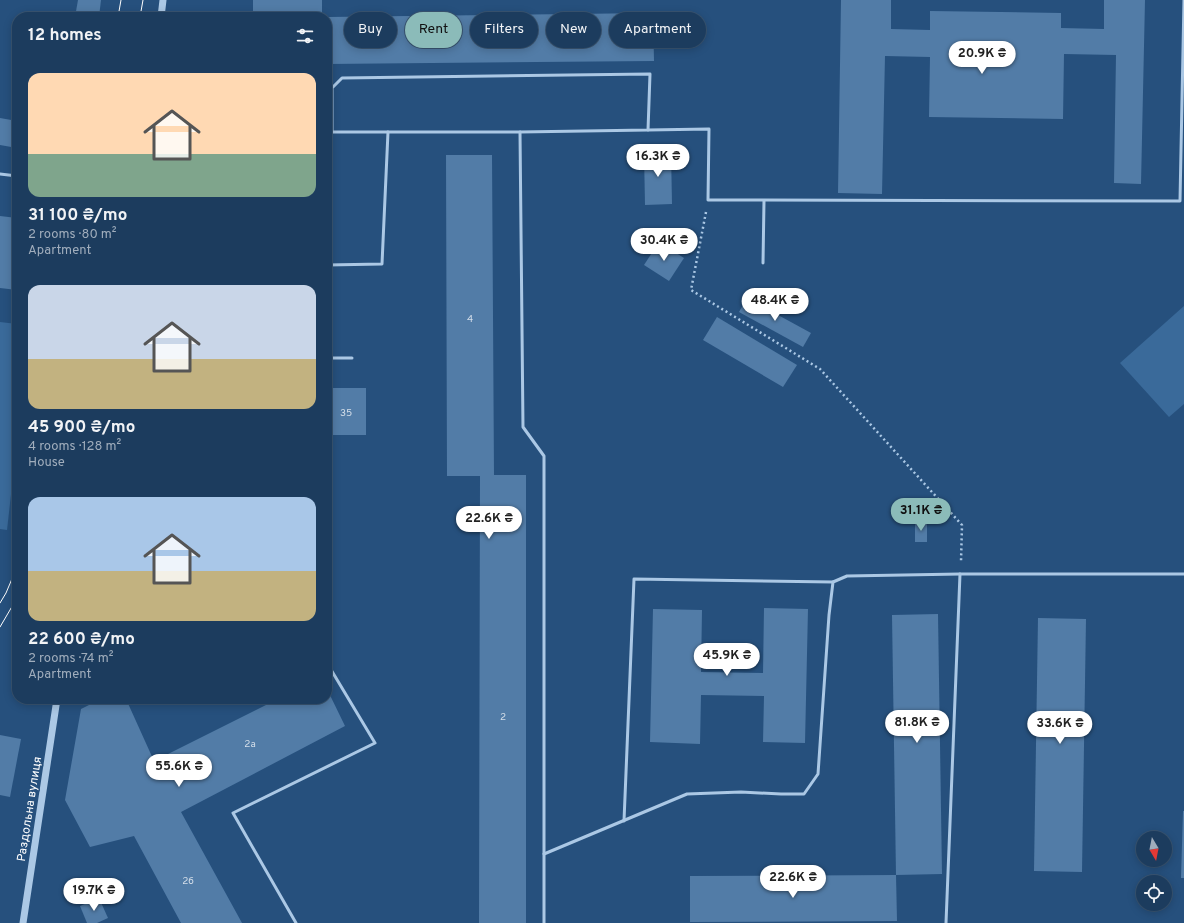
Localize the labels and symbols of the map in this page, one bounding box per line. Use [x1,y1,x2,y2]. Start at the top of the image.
pin: 20.9K ₴ [945,41,1019,75]
pin: 16.3K ₴ [621,144,695,178]
pin: 30.4K ₴ [627,228,701,262]
pin: 48.4K ₴ [738,288,812,322]
house number: 4 [467,313,473,326]
house number: 35 [340,407,352,420]
pin: 31.1K ₴ [884,498,958,532]
pin: 22.6K ₴ [452,506,526,540]
pin: 45.9K ₴ [690,643,764,677]
pin: 81.8K ₴ [880,710,954,744]
house number: 2 [500,711,506,724]
pin: 33.6K ₴ [1023,711,1097,745]
house number: 2а [244,738,256,751]
pin: 55.6K ₴ [142,754,216,788]
street label: Раздольна вулиця [14,755,46,863]
north arrow [1136,831,1172,867]
pin: 22.6K ₴ [756,865,830,899]
house number: 2б [182,875,194,888]
pin: 19.7K ₴ [57,878,131,912]

